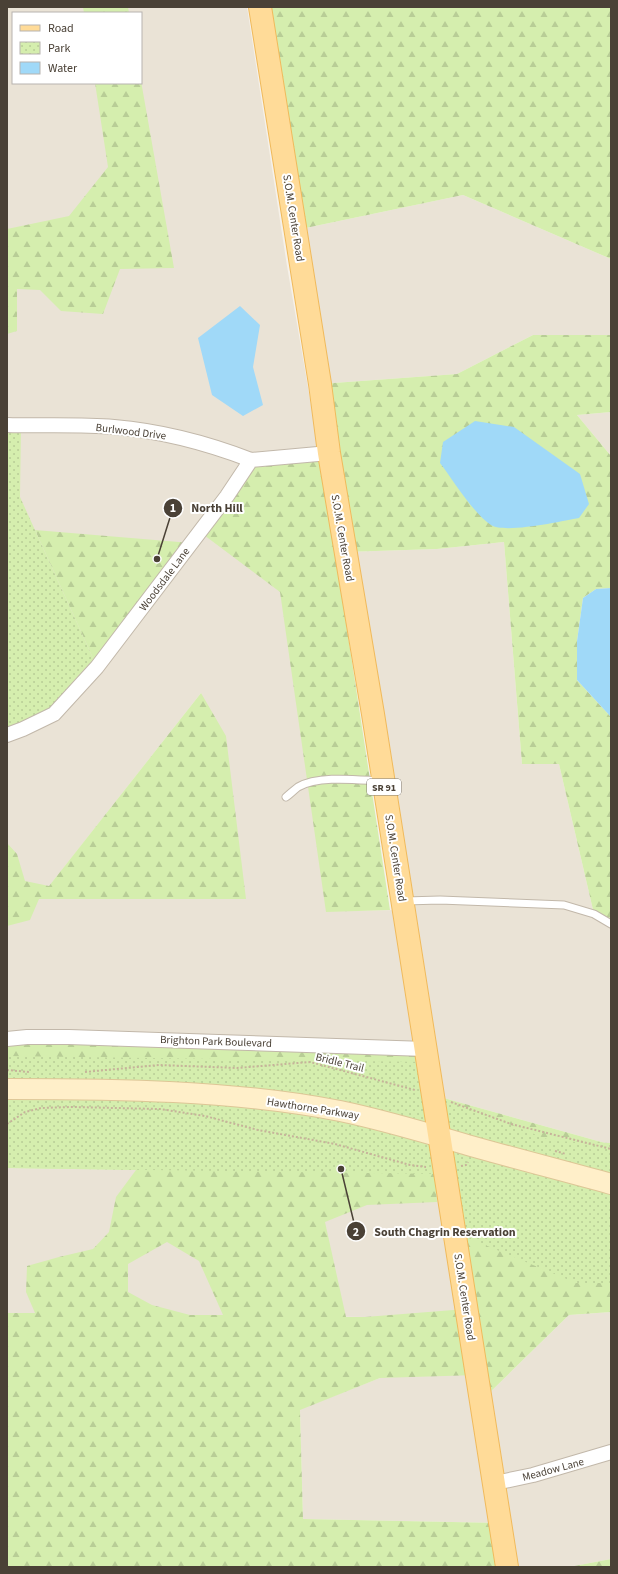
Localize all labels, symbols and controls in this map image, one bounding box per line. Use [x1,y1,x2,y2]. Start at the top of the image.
legend [12,12,142,84]
text: Road [48,20,74,37]
text: Park [48,40,70,57]
text: Water [48,60,78,77]
street label: S.O.M. Center Road [279,173,308,263]
street label: Burlwood Drive [95,420,168,443]
street label: S.O.M. Center Road [327,493,358,583]
callout: North Hill [163,496,251,520]
text: 1 [170,500,176,517]
text: North Hill [191,500,243,517]
street label: Woodsdale Lane [136,544,194,614]
road number: SR 91 [367,779,401,795]
street label: S.O.M. Center Road [381,813,410,903]
street label: Brighton Park Boulevard [160,1032,272,1051]
street label: Bridle Trail [314,1049,366,1076]
street label: Hawthorne Parkway [266,1094,360,1123]
callout: South Chagrin Reservation [346,1219,523,1243]
text: 2 [353,1224,359,1241]
text: South Chagrin Reservation [374,1224,516,1241]
street label: S.O.M. Center Road [450,1252,479,1342]
street label: Meadow Lane [521,1454,586,1485]

